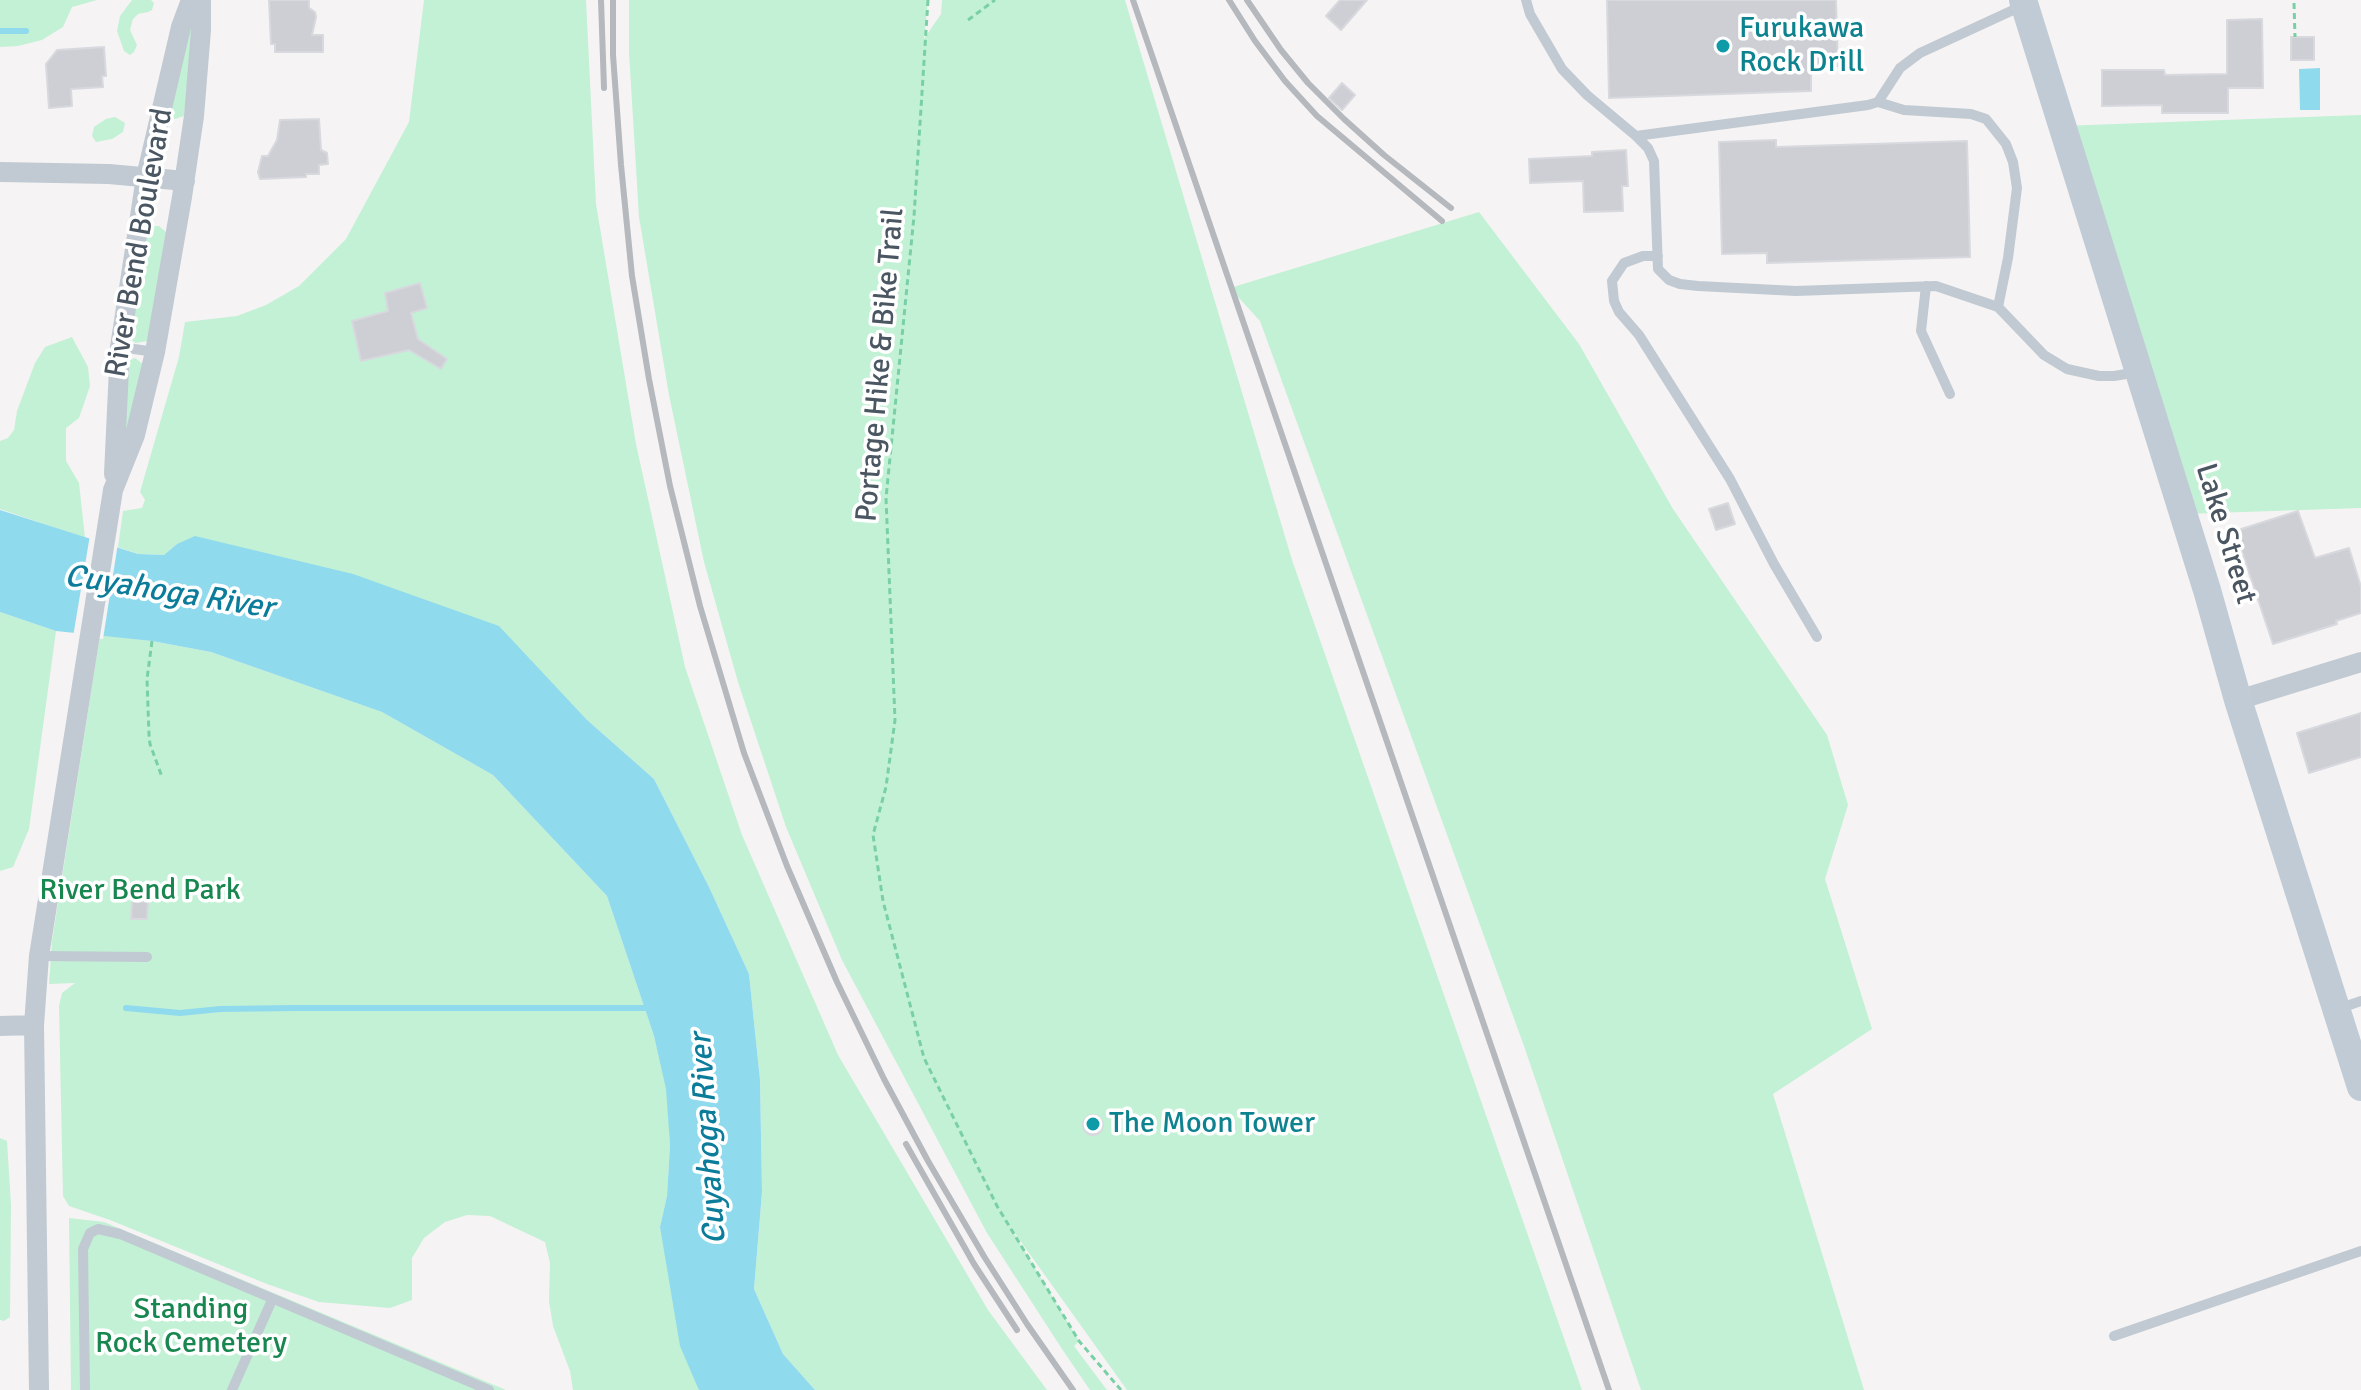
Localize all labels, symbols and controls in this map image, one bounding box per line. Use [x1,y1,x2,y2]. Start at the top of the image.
place label: Furukawa Rock Drill [1739,11,1864,82]
marker: Furukawa Rock Drill [1714,37,1732,55]
street label: River Bend Boulevard [99,106,181,380]
street label: Portage Hike & Bike Trail [849,207,913,523]
street label: Lake Street [2187,459,2263,609]
water label: Cuyahoga River [62,558,276,628]
park label: River Bend Park [39,873,241,909]
water label: Cuyahoga River [682,1032,736,1246]
place label: The Moon Tower [1109,1106,1315,1142]
marker: The Moon Tower [1084,1115,1102,1133]
park label: Standing Rock Cemetery [95,1292,287,1362]

